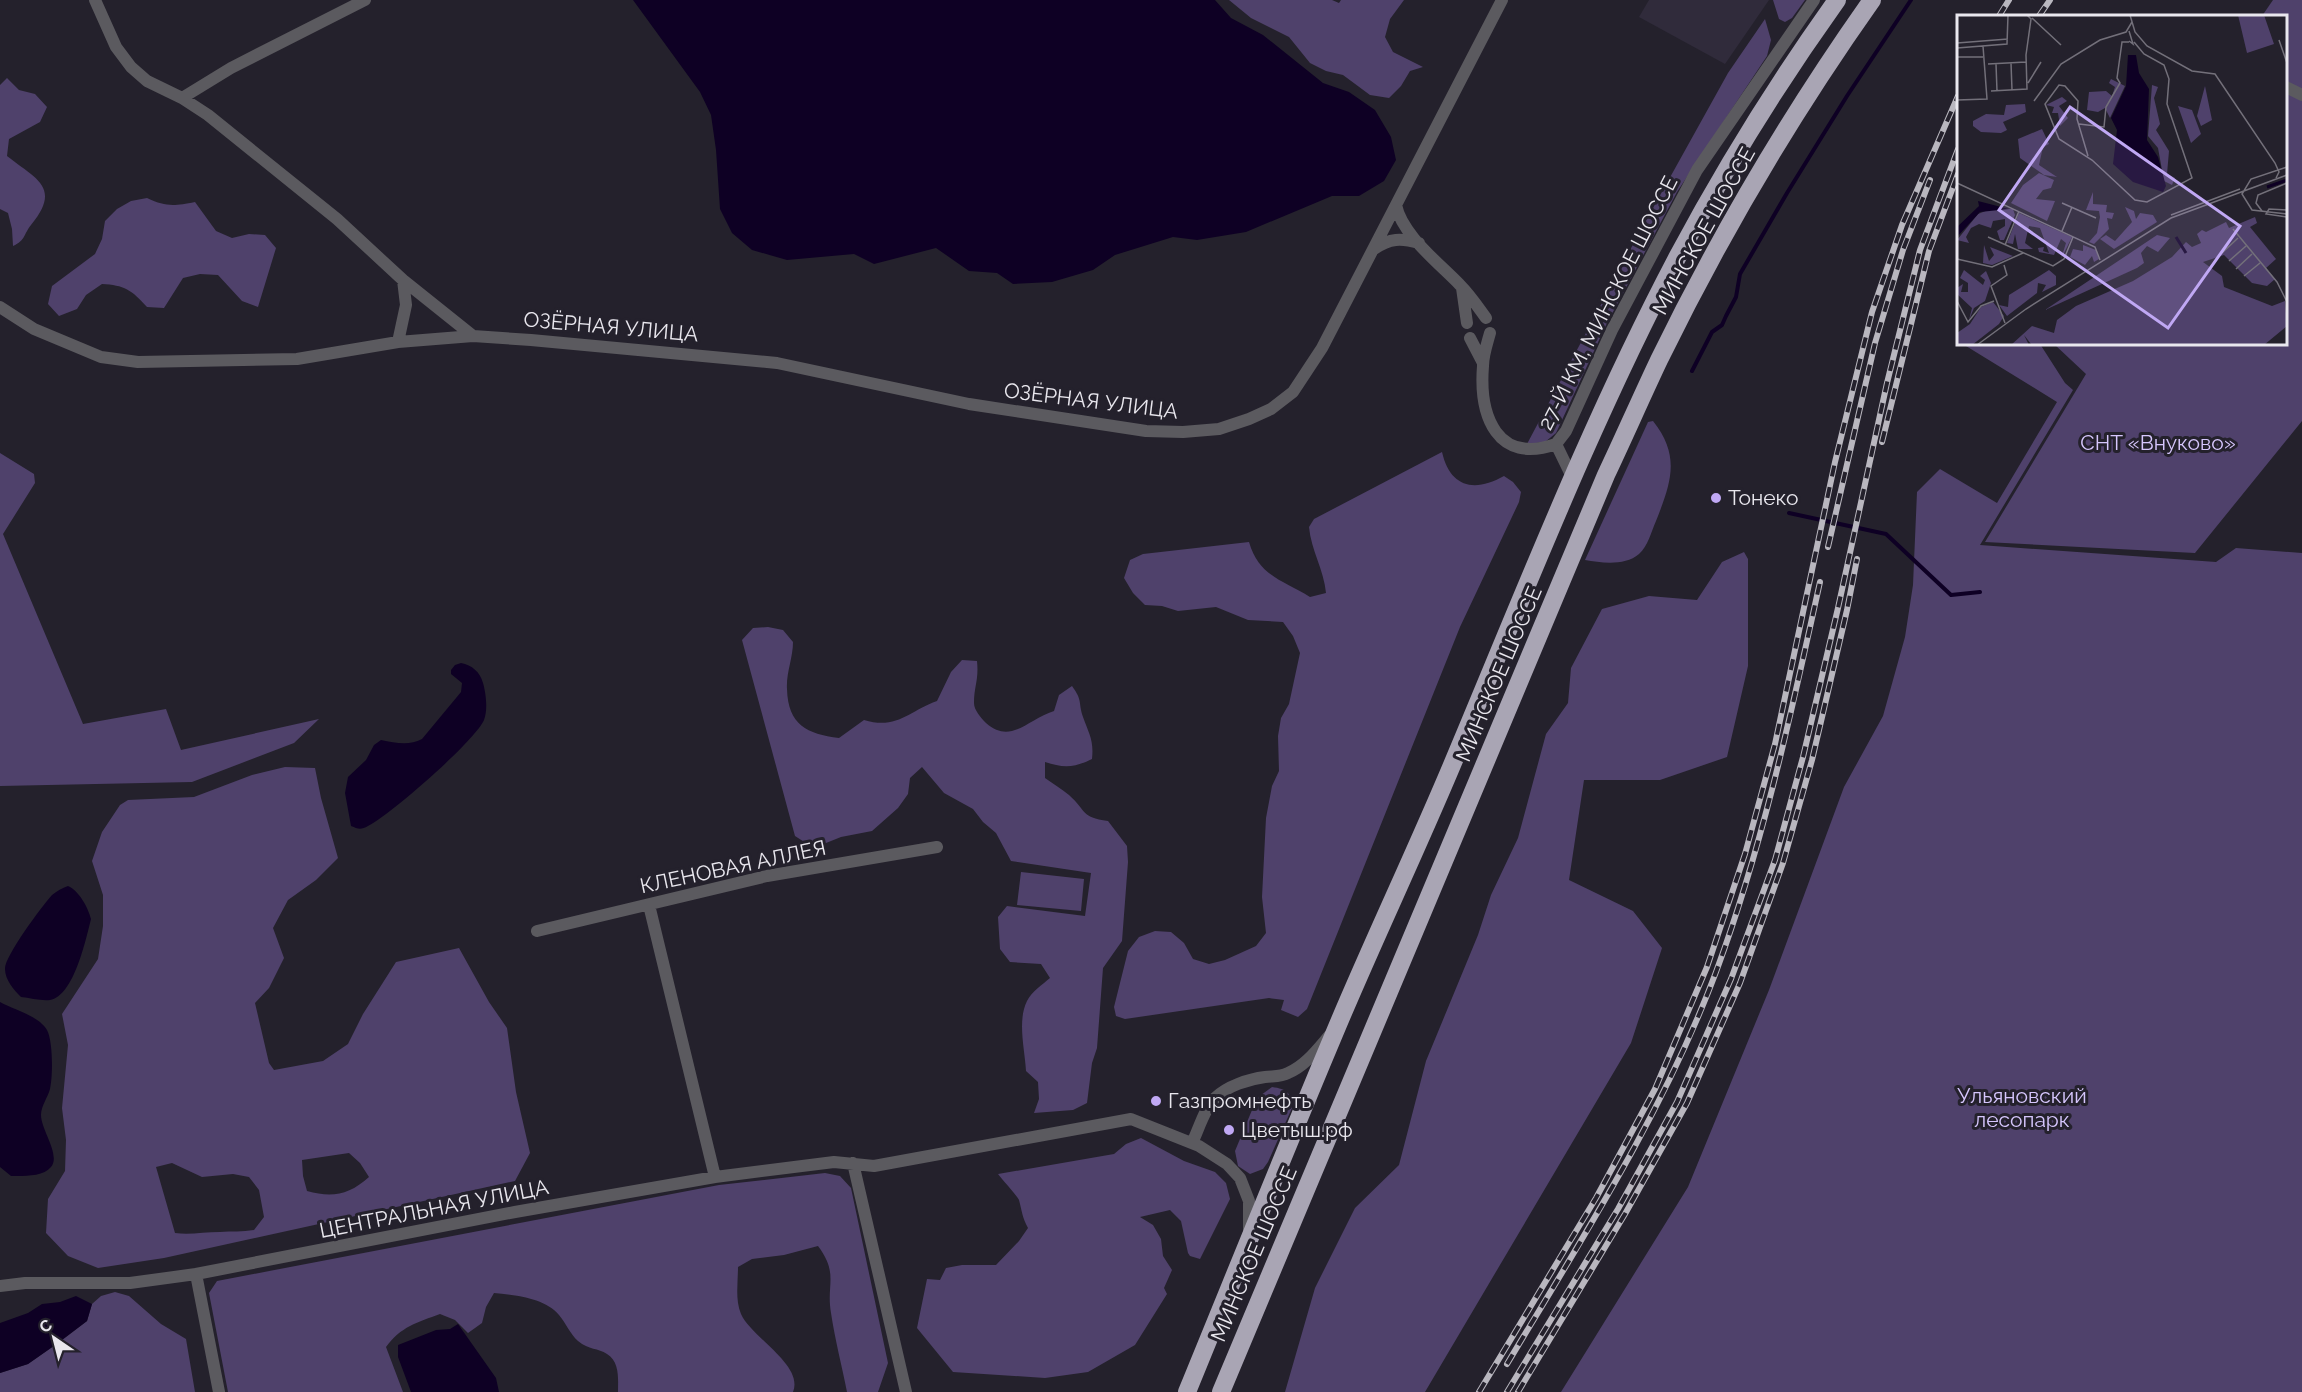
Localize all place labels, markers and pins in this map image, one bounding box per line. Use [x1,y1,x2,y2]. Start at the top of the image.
place label: Тонеко [1728,485,1798,510]
marker: Тонеко [1709,491,1723,505]
place label: Газпромнефть [1168,1088,1312,1113]
marker: Газпромнефть [1149,1094,1163,1108]
place label: Цветыш.рф [1241,1117,1353,1142]
marker: Цветыш.рф [1222,1123,1236,1137]

